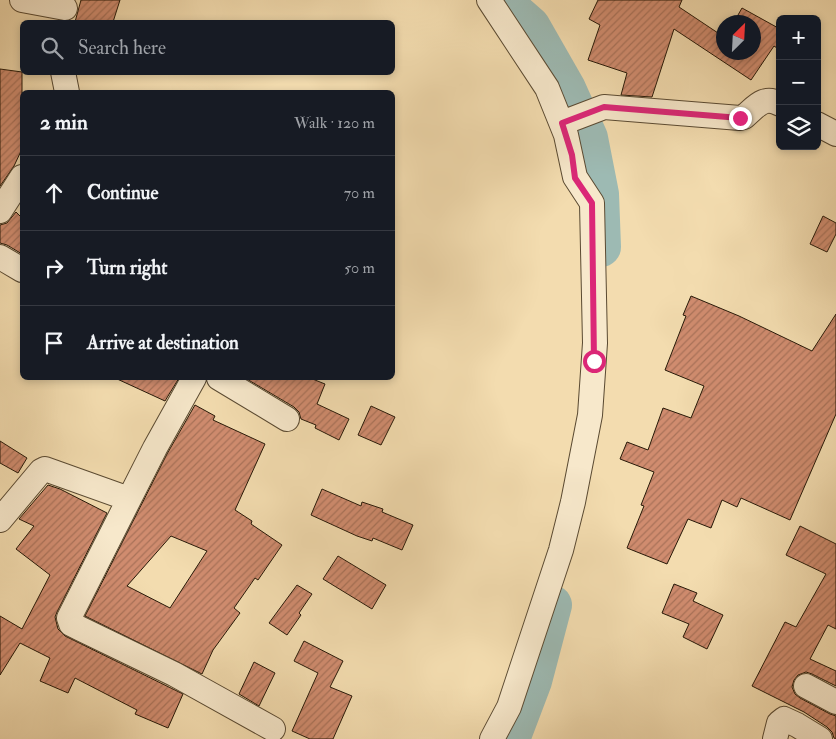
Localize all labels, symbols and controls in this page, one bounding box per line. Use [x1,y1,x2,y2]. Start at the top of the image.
north arrow [716,15,761,60]
map controls [776,15,821,150]
button: + [776,15,821,60]
search box [20,20,395,75]
icon: search [38,34,66,62]
text: Search here [78,36,166,60]
button: − [776,60,821,105]
button: layers [776,105,821,150]
route end [729,107,752,130]
text: 2 min [40,109,88,136]
text: Walk · 120 m [294,113,375,133]
icon: ahead [40,179,68,207]
text: Continue [87,181,158,205]
text: 70 m [344,183,375,203]
icon: right [40,254,68,282]
text: Turn right [87,256,167,280]
text: 50 m [344,258,375,278]
icon: arrive [40,329,68,357]
text: Arrive at destination [87,331,239,355]
route start [583,350,606,373]

